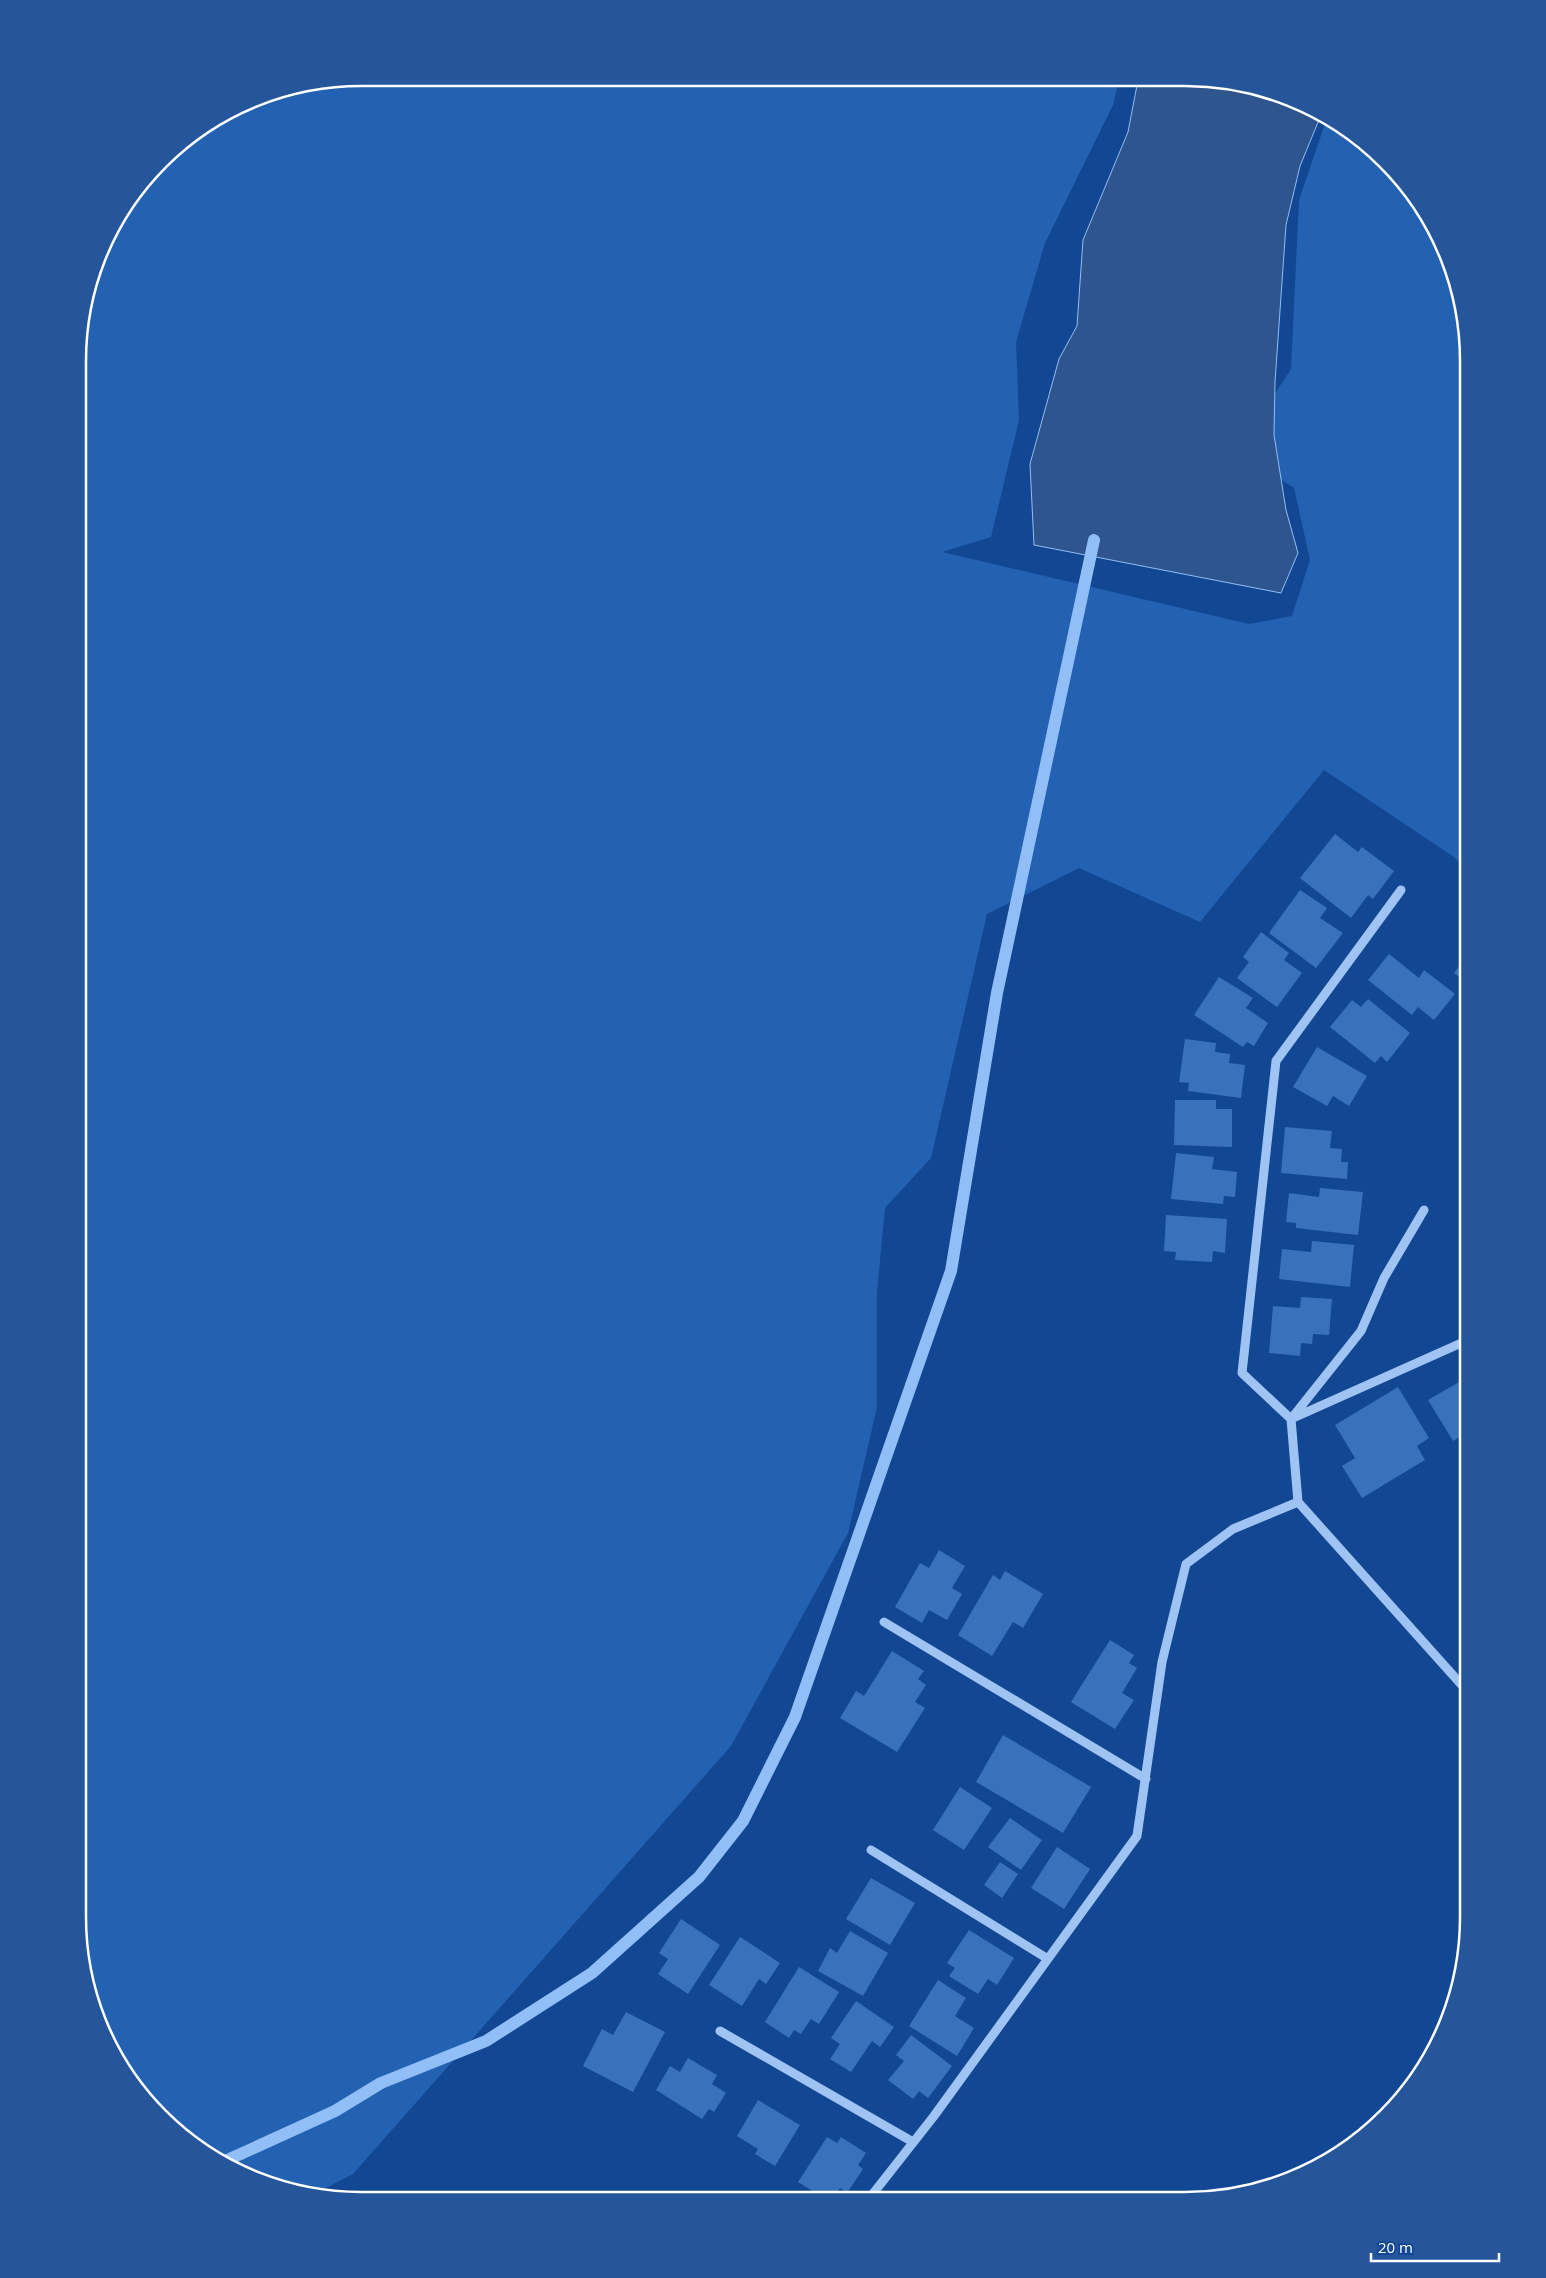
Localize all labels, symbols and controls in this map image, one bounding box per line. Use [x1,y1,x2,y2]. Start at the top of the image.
scale bar [1371,2230,1498,2262]
text: 20 m [1378,2237,1413,2257]

